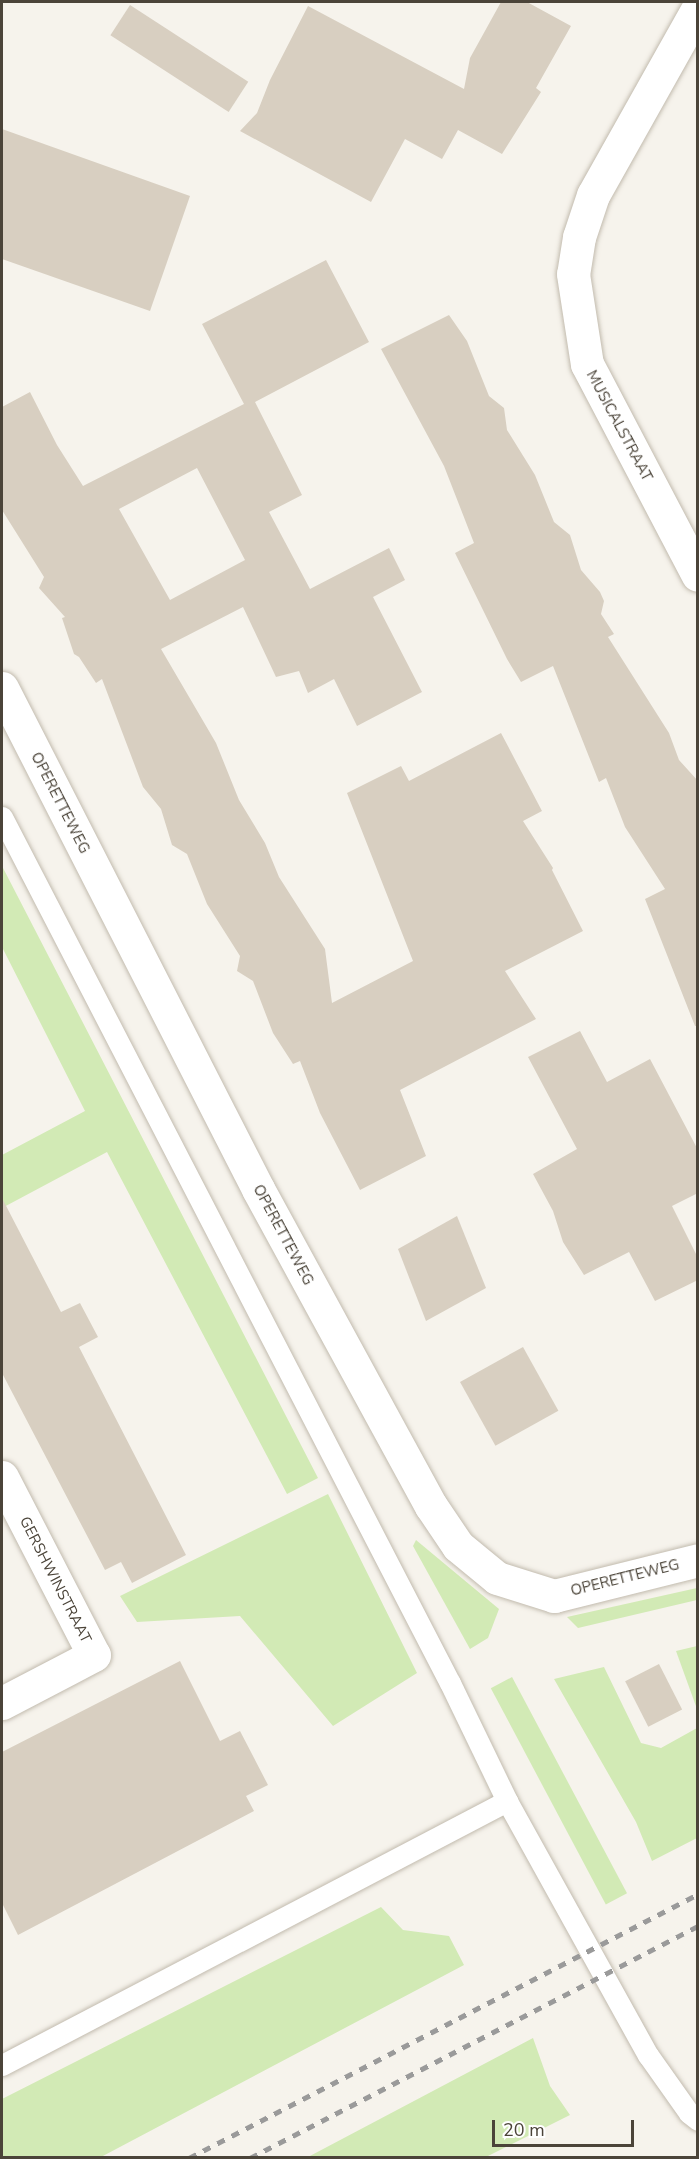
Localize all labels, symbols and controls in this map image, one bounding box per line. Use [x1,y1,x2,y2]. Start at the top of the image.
street label: MUSICALSTRAAT [582,367,656,485]
street label: OPERETTEWEG [27,749,93,857]
street label: OPERETTEWEG [249,1182,317,1288]
street label: GERSHWINSTRAAT [15,1514,95,1646]
street label: OPERETTEWEG [569,1556,681,1600]
scale bar [495,2108,638,2146]
text: 20 m [503,2118,545,2142]

